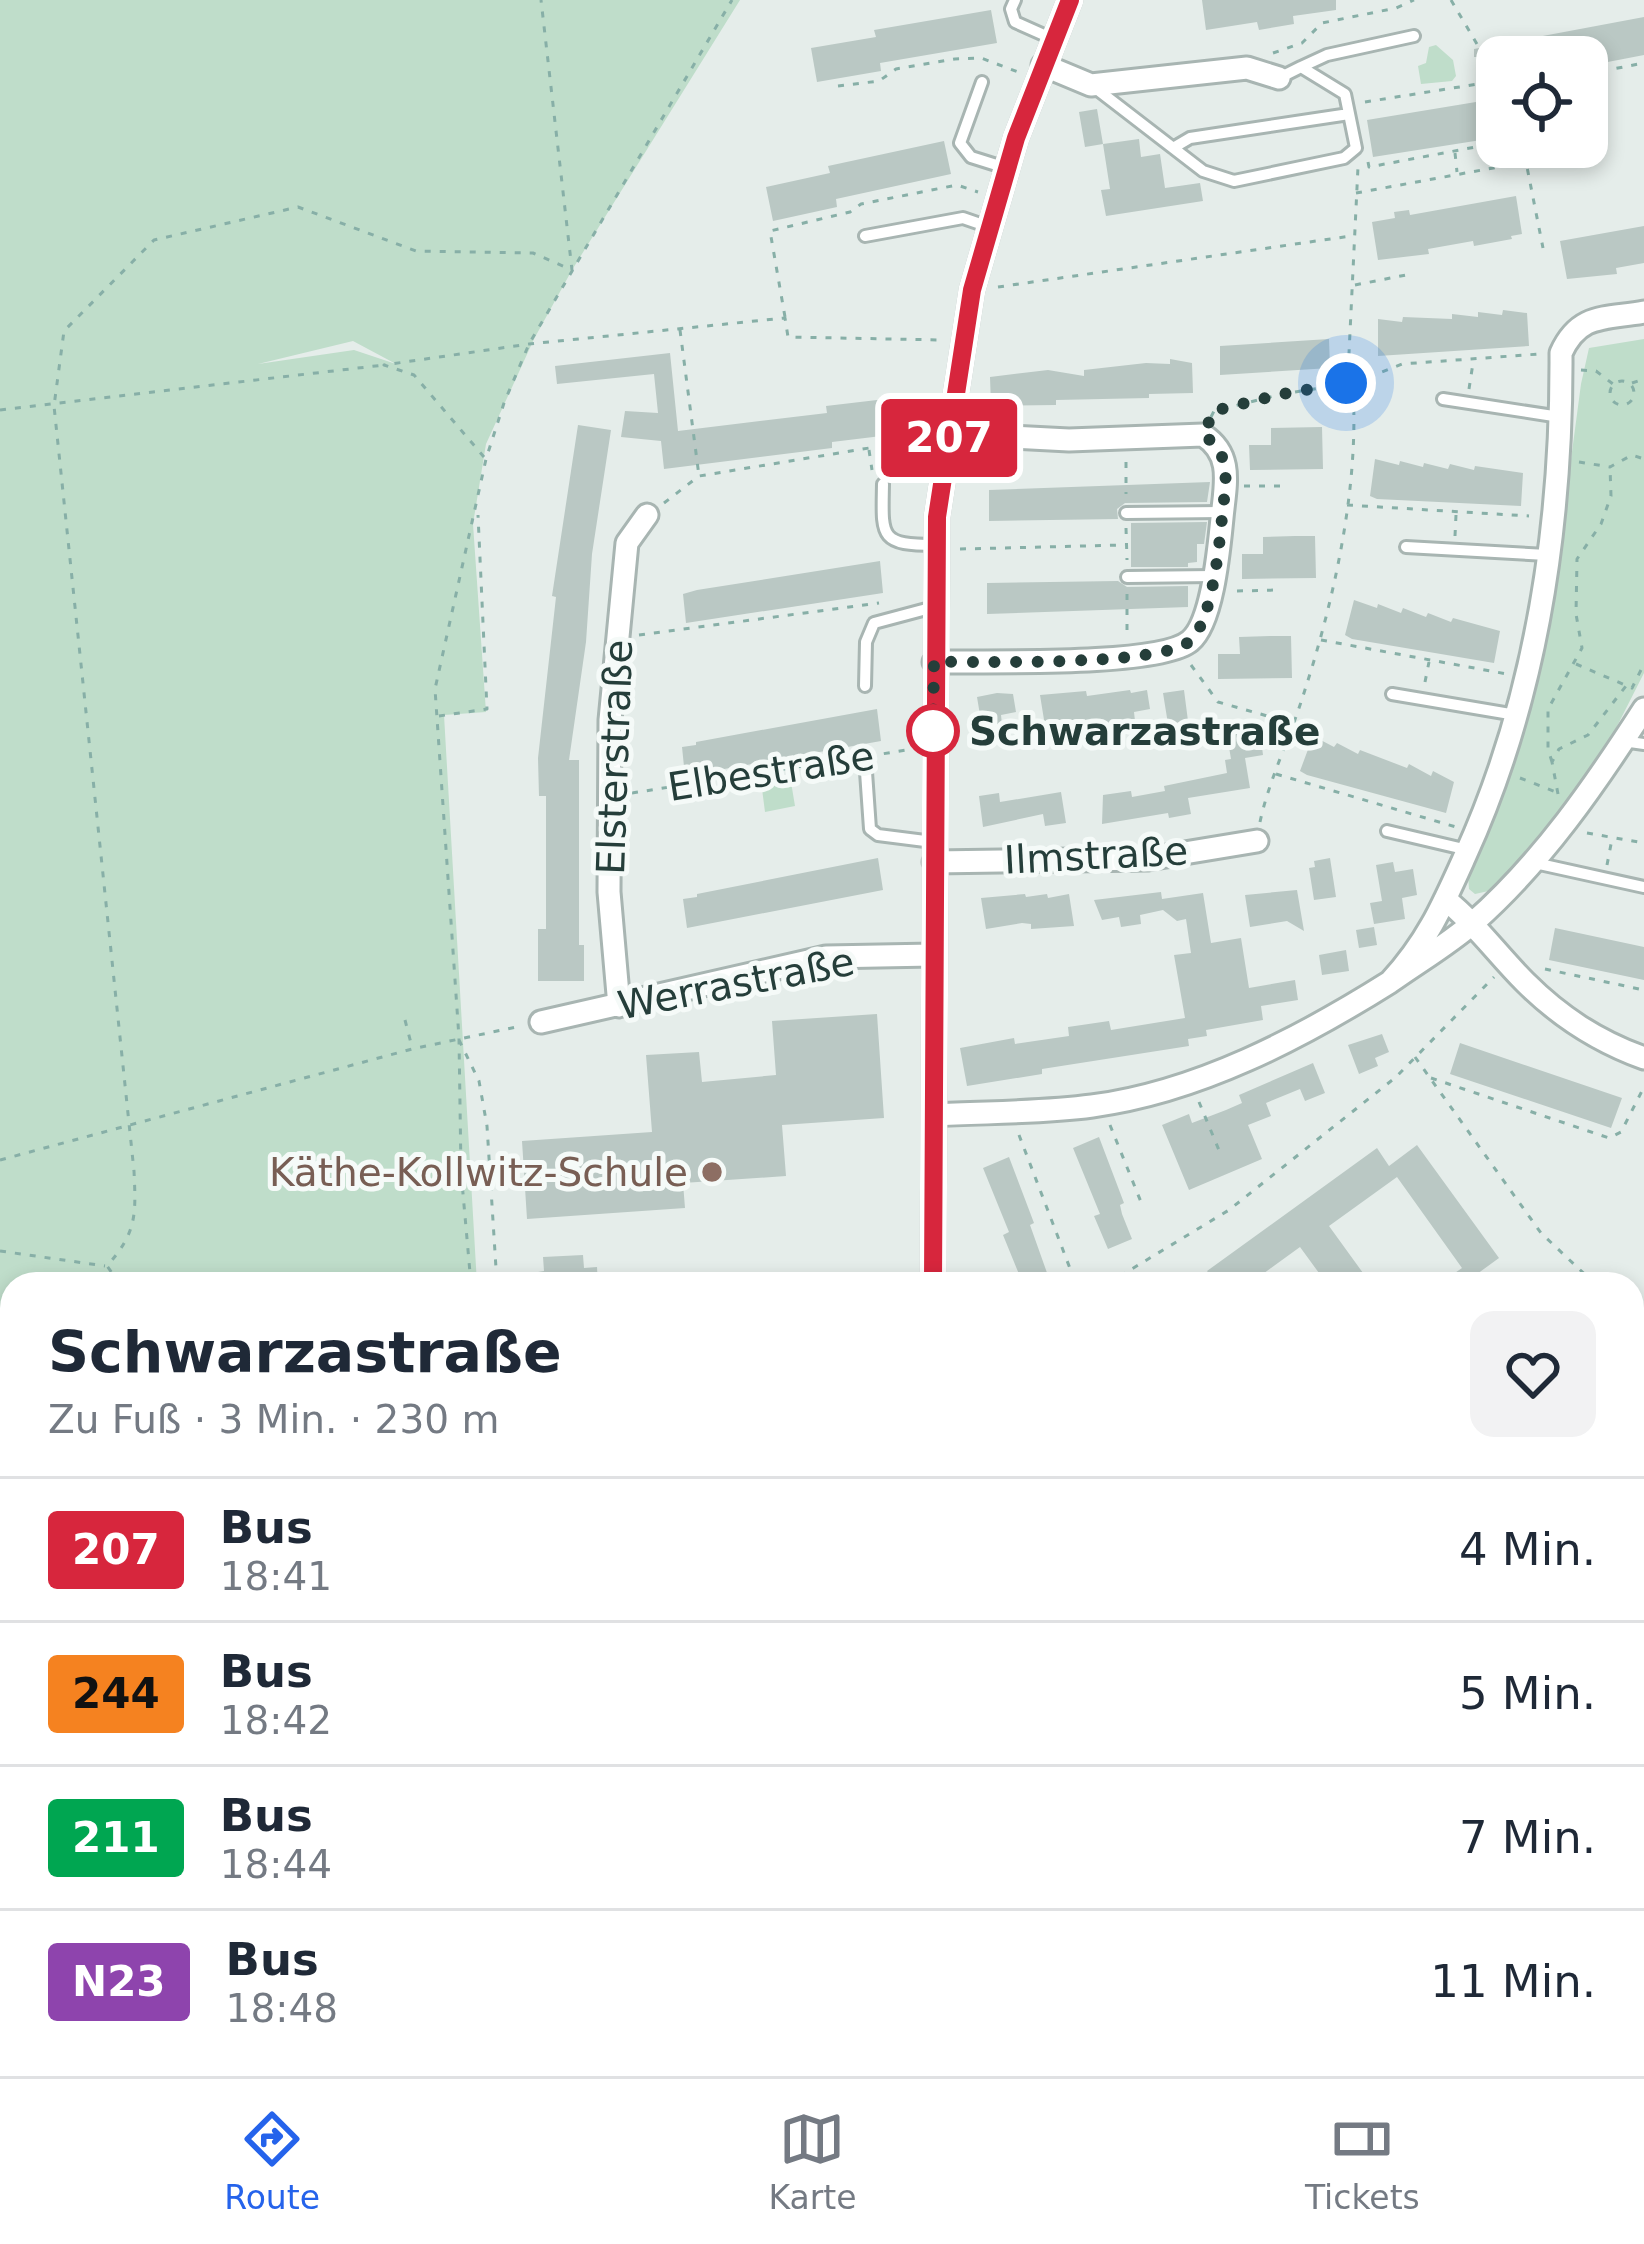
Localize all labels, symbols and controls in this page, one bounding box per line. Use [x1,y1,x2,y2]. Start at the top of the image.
map controls [1476,36,1608,168]
button: locate [1476,36,1608,168]
your location [1316,353,1376,413]
line badge: 207 [880,399,1018,477]
text: 207 [905,413,993,462]
street label: Elsterstraße [588,639,641,875]
marker: Schwarzastraße [908,706,958,756]
place label: Schwarzastraße [969,709,1320,754]
street label: Elbestraße [665,733,877,810]
street label: Ilmstraße [1003,828,1189,883]
street label: Werrastraße [614,939,858,1028]
place label: Käthe-Kollwitz-Schule [269,1150,688,1195]
marker: Käthe-Kollwitz-Schule [699,1159,725,1185]
button: heart [1470,1311,1596,1437]
text: Schwarzastraße [48,1319,562,1385]
text: Zu Fuß · 3 Min. · 230 m [48,1397,499,1442]
text: Bus [220,1501,313,1554]
text: 4 Min. [1459,1523,1596,1576]
text: 207 [72,1525,160,1574]
text: 18:41 [220,1554,332,1599]
text: Bus [220,1645,313,1698]
text: 5 Min. [1459,1667,1596,1720]
text: 244 [72,1669,160,1718]
text: 18:42 [220,1698,332,1743]
text: Bus [220,1789,313,1842]
text: 7 Min. [1459,1811,1596,1864]
text: 211 [72,1813,160,1862]
text: 18:44 [220,1842,332,1887]
text: Bus [226,1933,319,1986]
text: 11 Min. [1430,1955,1596,2008]
text: N23 [72,1957,166,2006]
text: 18:48 [226,1986,338,2031]
tab: Route [224,2106,320,2217]
tab: Karte [768,2106,857,2217]
tab: Tickets [1305,2106,1420,2217]

